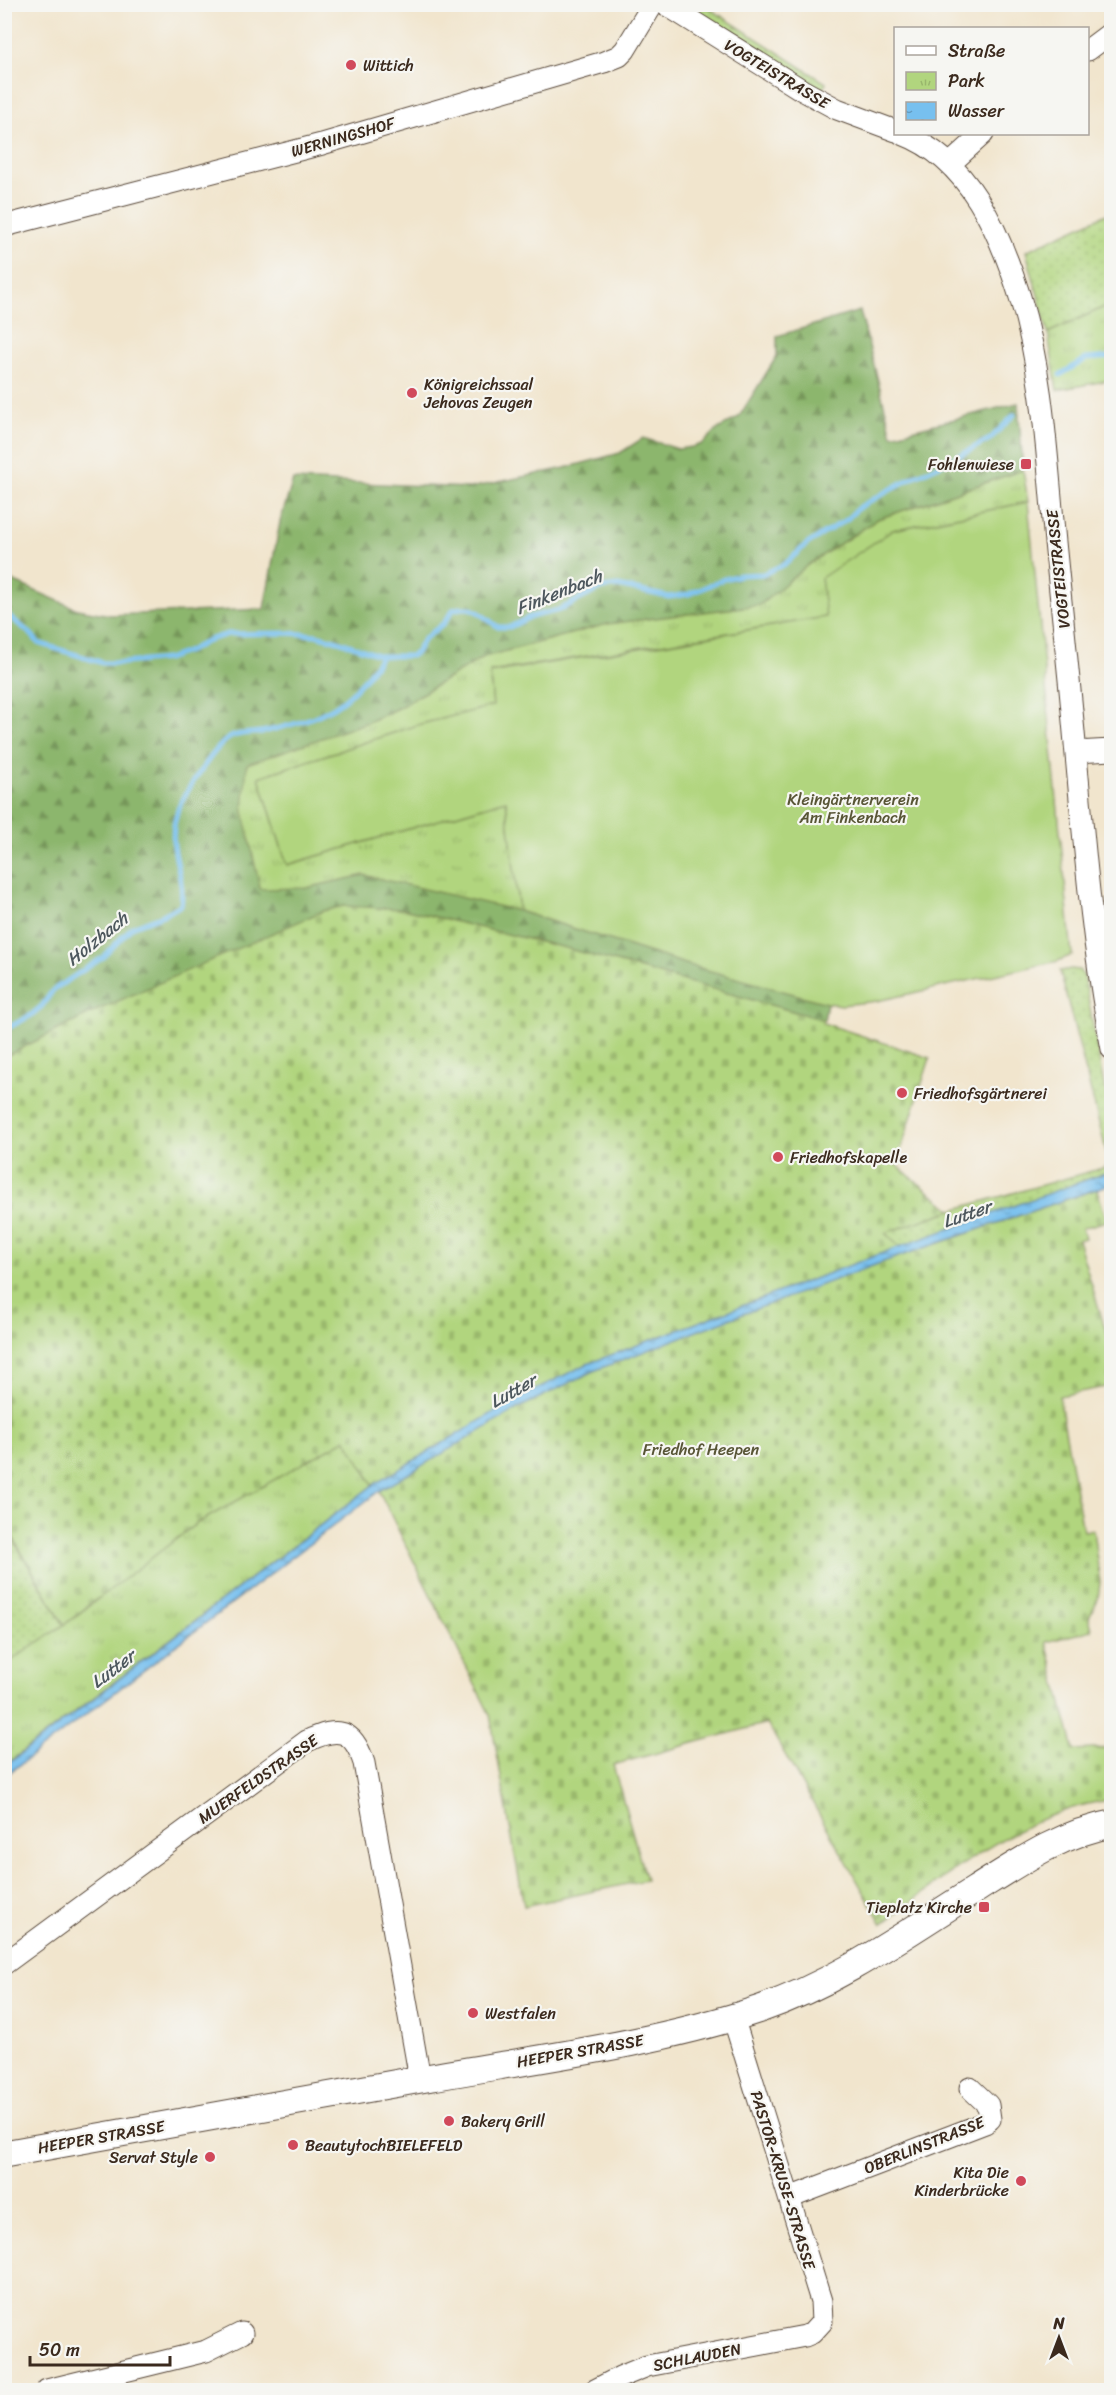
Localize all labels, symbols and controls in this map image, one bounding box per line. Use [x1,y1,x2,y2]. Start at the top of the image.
legend [894,27,1089,135]
street label: VOGTEISTRASSE [718,31,836,118]
text: Straße [948,35,1005,67]
place label: Wittich [363,51,414,80]
marker: Wittich [344,58,358,72]
text: Park [948,65,985,97]
text: Wasser [948,95,1006,127]
street label: WERNINGSHOF [288,108,400,166]
place label: Königreichssaal Jehovas Zeugen [423,370,534,417]
marker: Königreichssaal Jehovas Zeugen [405,386,419,400]
place label: Fohlenwiese [928,450,1014,479]
marker: Fohlenwiese [1019,457,1033,471]
street label: VOGTEISTRASSE [1037,507,1079,630]
water label: Finkenbach [511,560,608,624]
park label: Kleingärtnerverein Am Finkenbach [787,785,919,832]
water label: Holzbach [59,903,137,974]
place label: Friedhofsgärtnerei [914,1079,1047,1108]
marker: Friedhofsgärtnerei [895,1086,909,1100]
place label: Friedhofskapelle [790,1143,907,1172]
marker: Friedhofskapelle [771,1150,785,1164]
water label: Lutter [938,1190,999,1237]
water label: Lutter [484,1363,546,1417]
park label: Friedhof Heepen [643,1435,760,1464]
water label: Lutter [84,1639,145,1697]
street label: MUERFELDSTRASSE [192,1726,325,1832]
place label: Tieplatz Kirche [866,1893,972,1922]
marker: Tieplatz Kirche [977,1900,991,1914]
place label: Westfalen [485,1999,556,2028]
marker: Westfalen [466,2006,480,2020]
street label: HEEPER STRASSE [514,2025,647,2076]
street label: PASTOR-KRUSE-STRASSE [742,2087,824,2274]
place label: Bakery Grill [461,2107,545,2136]
street label: OBERLINSTRASSE [859,2107,990,2182]
street label: HEEPER STRASSE [35,2111,168,2162]
marker: Bakery Grill [442,2114,456,2128]
place label: BeautytochBIELEFELD [305,2131,463,2160]
marker: BeautytochBIELEFELD [286,2138,300,2152]
place label: Servat Style [109,2143,198,2172]
marker: Servat Style [203,2150,217,2164]
place label: Kita Die Kinderbrücke [914,2158,1009,2205]
marker: Kita Die Kinderbrücke [1014,2174,1028,2188]
north arrow [1029,2308,1089,2368]
text: N [1052,2309,1065,2338]
scale bar [30,2329,170,2367]
text: 50 m [39,2334,80,2366]
street label: SCHLAUDEN [650,2334,744,2380]

